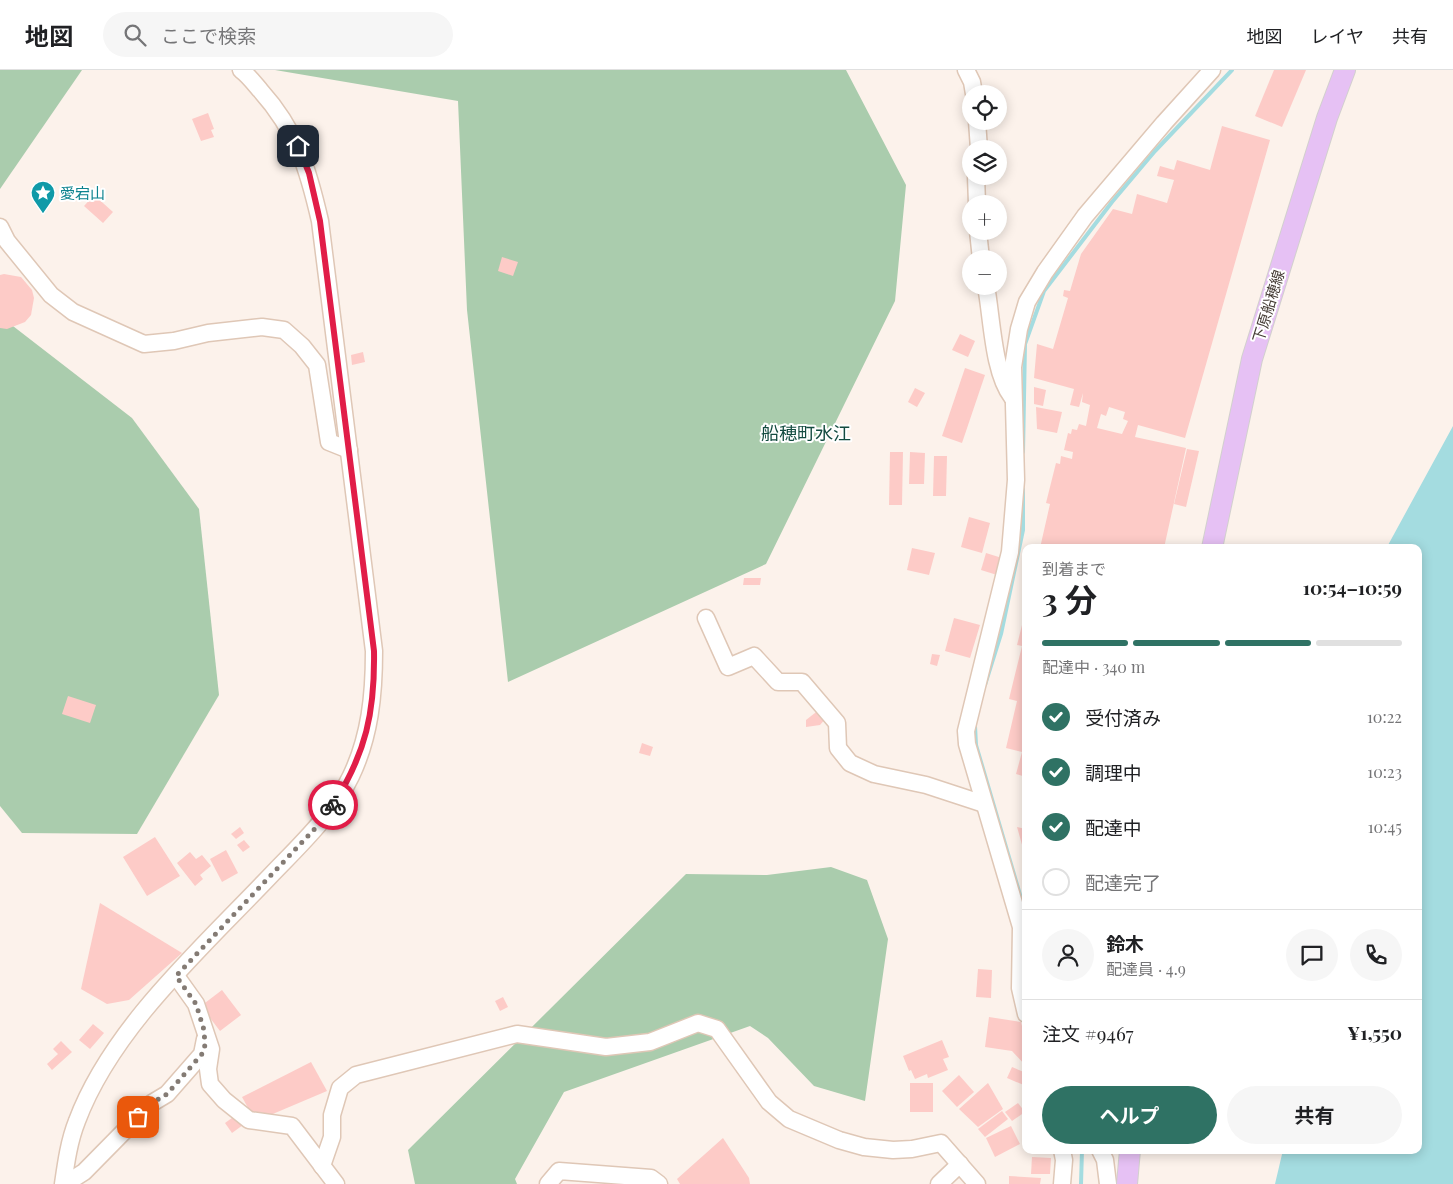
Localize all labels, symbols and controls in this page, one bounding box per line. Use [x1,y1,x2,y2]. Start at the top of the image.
search box [103,12,453,57]
text: 地図 [25,19,73,51]
icon: search [121,21,149,49]
text: ここで検索 [161,22,256,48]
text: 地図 [1247,24,1283,48]
text: レイヤ [1311,24,1364,48]
text: 共有 [1392,24,1428,48]
map controls [962,85,1007,295]
button: locate [962,85,1007,130]
pin [277,125,319,167]
icon: home [284,132,312,160]
button: layers [962,140,1007,185]
place icon: 愛宕山 [30,180,56,214]
place label: 愛宕山 [60,183,105,203]
button: + [962,195,1007,240]
button: − [962,250,1007,295]
street label: 下原船穂線 [1247,267,1289,345]
district label: 船穂町水江 [761,421,851,445]
text: 到着まで [1042,558,1106,579]
text: 10:54–10:59 [1303,574,1402,600]
text: 3 分 [1042,577,1097,620]
text: 配達中 · 340 m [1042,656,1145,677]
icon: check [1042,703,1070,731]
text: 受付済み [1085,704,1161,730]
text: 10:22 [1367,706,1402,727]
icon: check [1042,758,1070,786]
text: 調理中 [1085,759,1142,785]
text: 10:23 [1367,761,1402,782]
courier [308,780,358,830]
icon: bike [319,791,347,819]
icon: check [1042,813,1070,841]
text: 配達中 [1085,814,1142,840]
text: 10:45 [1368,816,1402,837]
text: 配達完了 [1085,869,1161,895]
button: person [1042,929,1094,981]
button: chat [1286,929,1338,981]
button: phone [1350,929,1402,981]
text: 鈴木 [1106,930,1144,956]
text: 配達員 · 4.9 [1106,958,1186,979]
text: ¥1,550 [1347,1019,1402,1045]
text: 注文 #9467 [1042,1020,1133,1046]
button: ヘルプ [1042,1086,1217,1144]
button: 共有 [1227,1086,1402,1144]
pin [117,1096,159,1138]
icon: bag [124,1103,152,1131]

